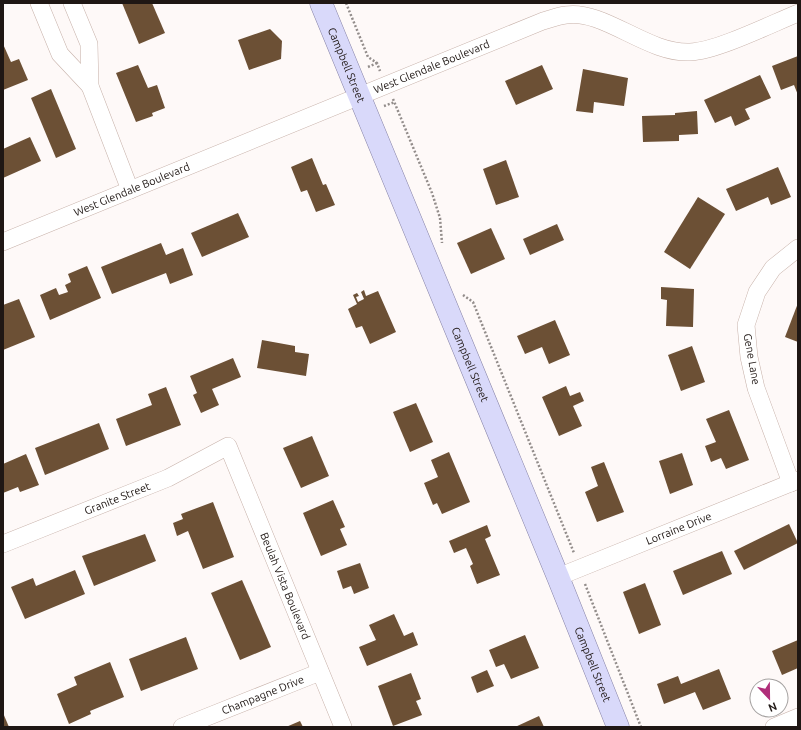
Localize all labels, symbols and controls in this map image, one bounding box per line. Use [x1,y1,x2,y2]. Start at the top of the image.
street label: Campbell Street [326,26,368,105]
street label: West Glendale Boulevard [372,38,491,96]
street label: West Glendale Boulevard [72,160,191,218]
street label: Campbell Street [449,325,491,404]
street label: Gene Lane [742,332,762,386]
street label: Granite Street [83,480,152,517]
street label: Lorraine Drive [644,510,713,547]
street label: Beulah Vista Boulevard [258,531,313,641]
street label: Campbell Street [572,625,614,704]
street label: Champagne Drive [220,673,306,717]
north arrow [749,678,789,718]
text: N [767,700,779,714]

